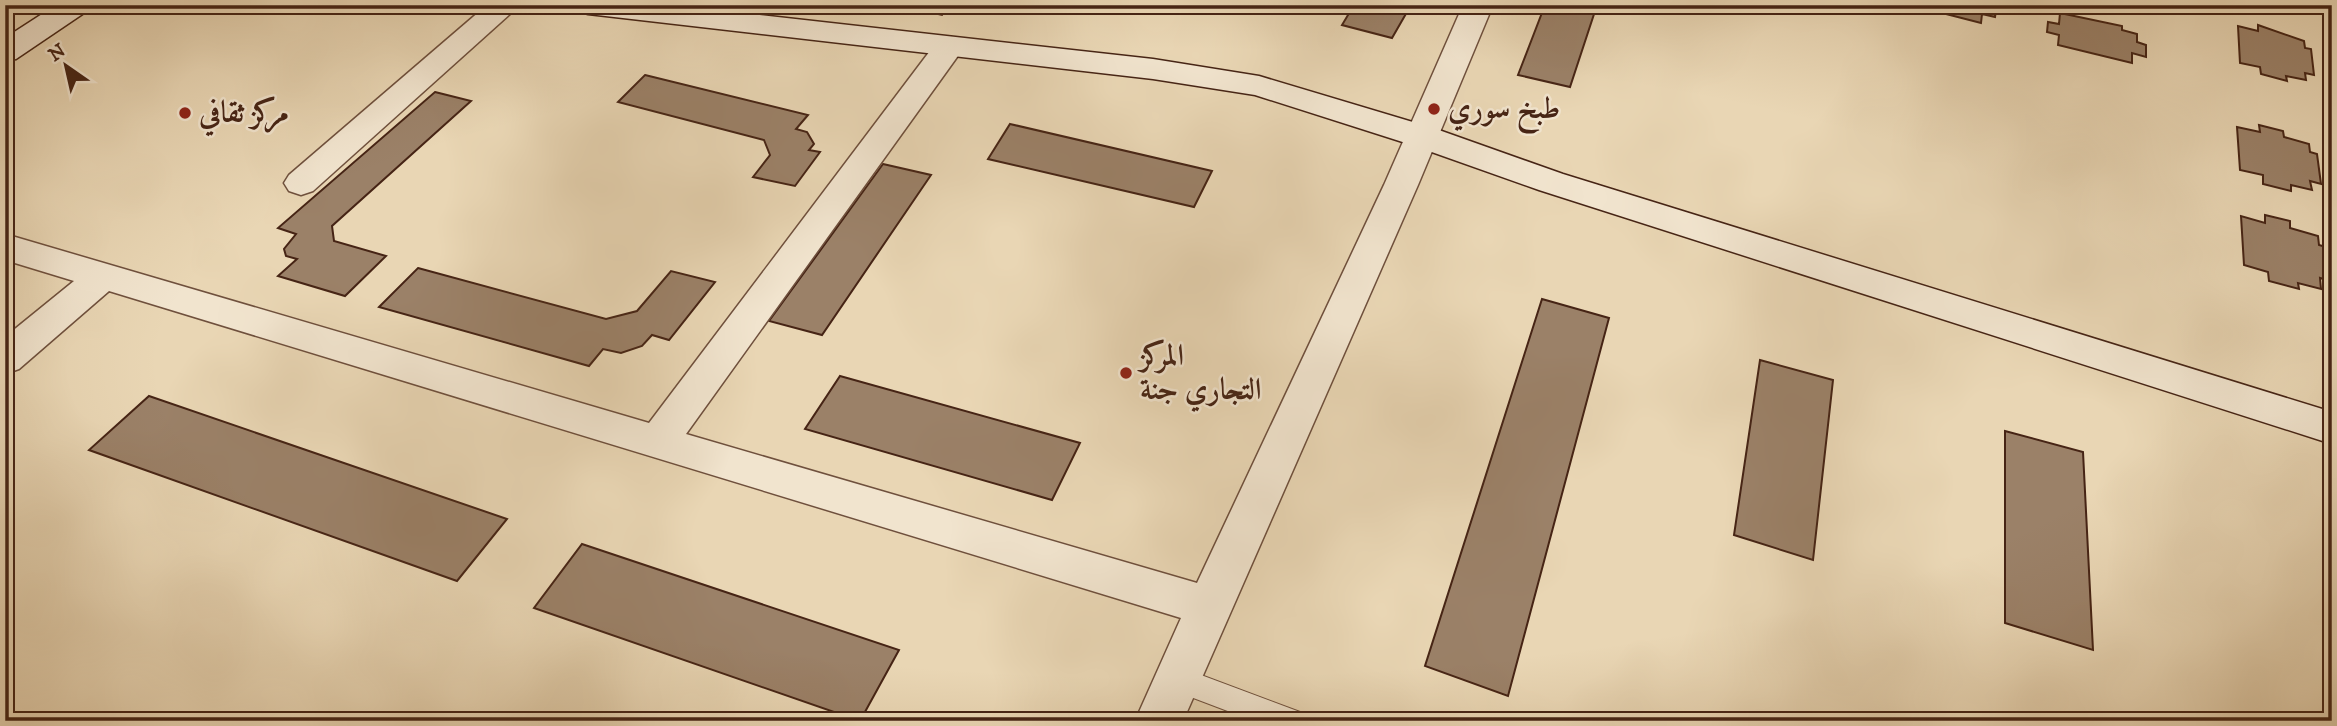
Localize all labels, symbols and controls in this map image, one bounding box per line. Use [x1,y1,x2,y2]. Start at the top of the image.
north arrow [32,32,102,102]
text: N [44,39,71,67]
place label: طبخ سوري [1448,91,1560,135]
place label: مركز ثقافي [198,95,289,137]
marker: طبخ سوري [1426,101,1442,117]
marker: مركز ثقافي [177,105,193,121]
place label: المركز التجاري جنة [1137,338,1262,412]
marker: المركز التجاري جنة [1118,365,1134,381]

